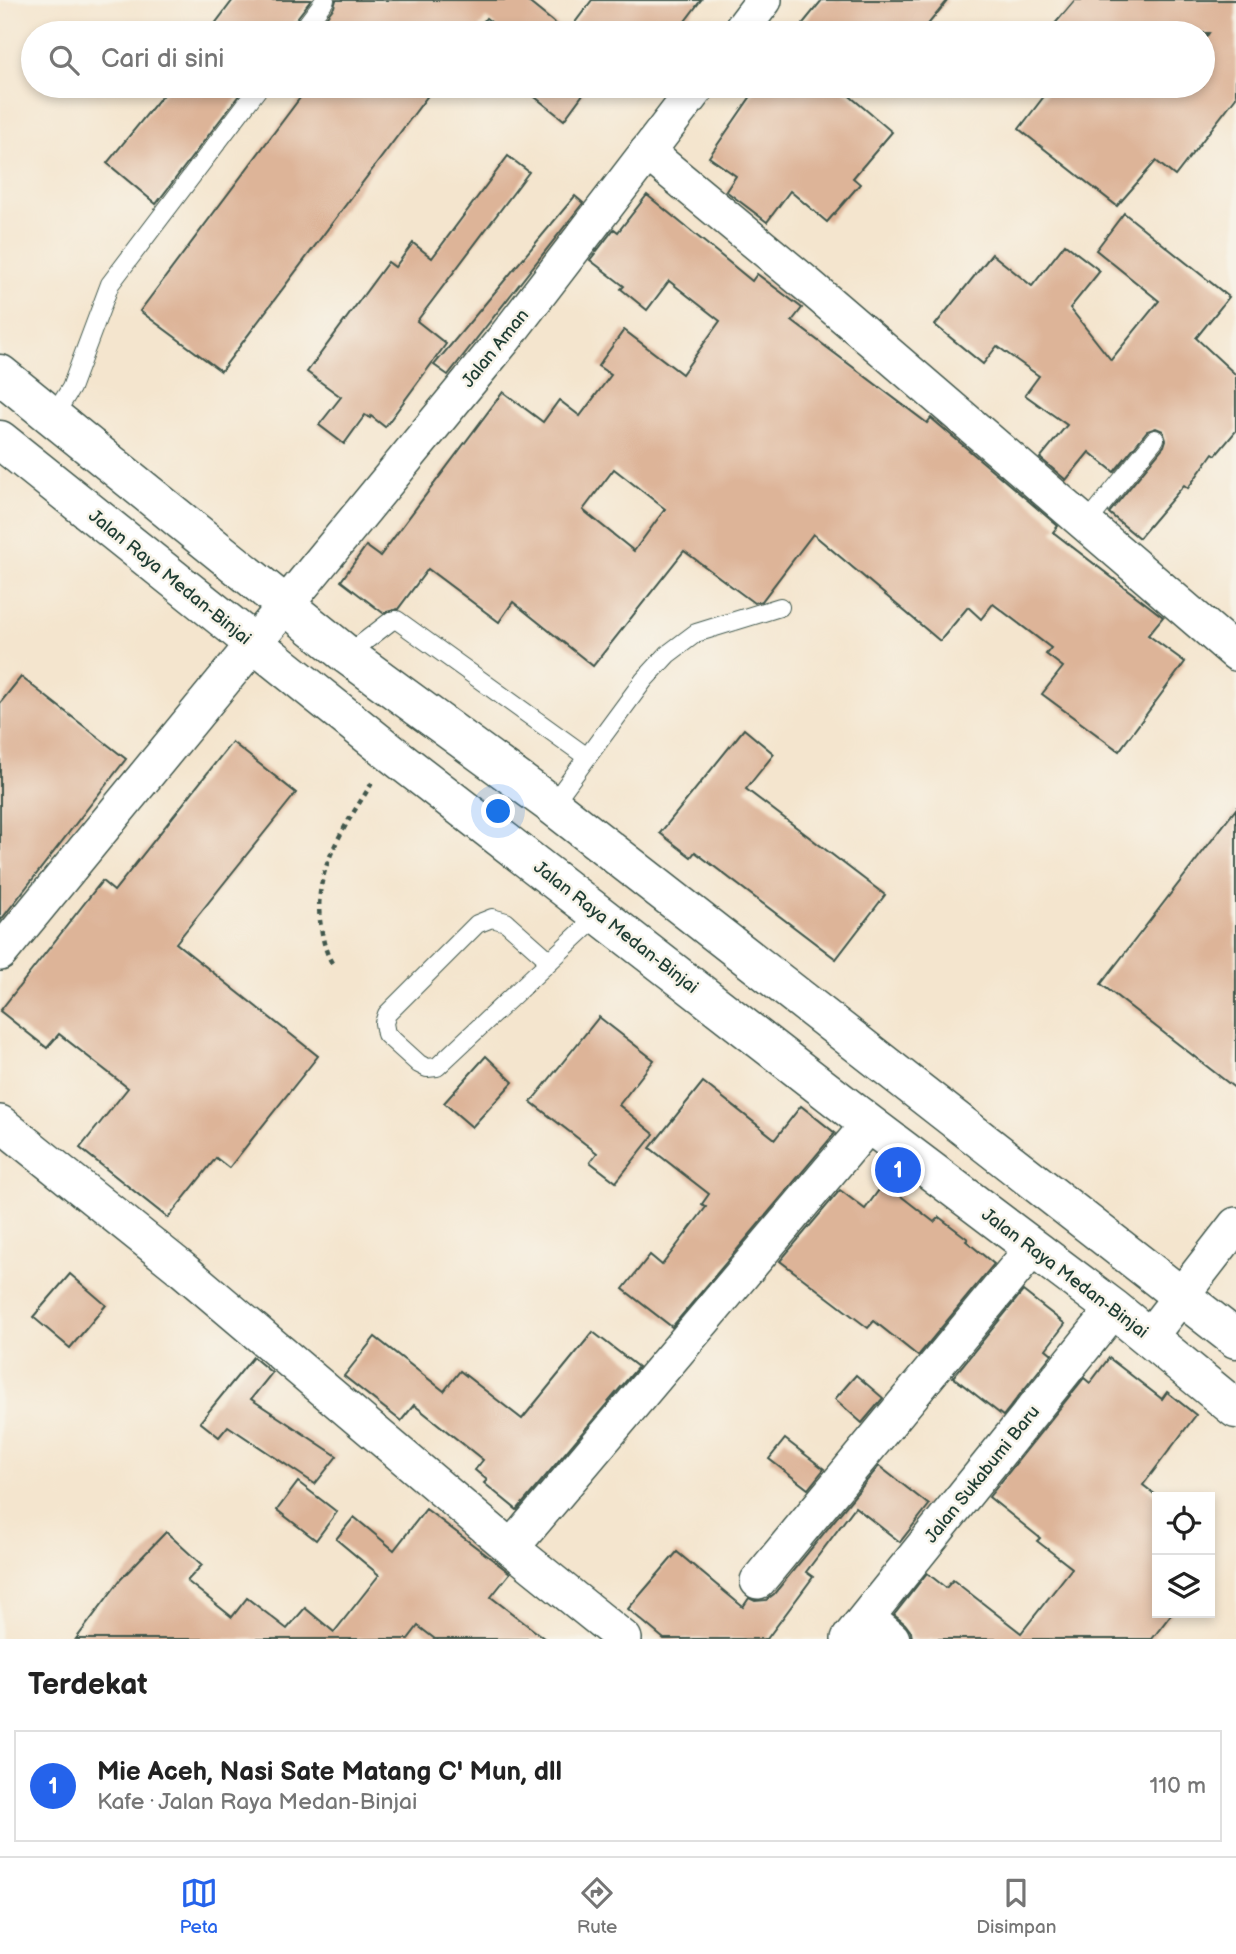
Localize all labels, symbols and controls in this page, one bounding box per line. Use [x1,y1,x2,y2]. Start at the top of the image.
search box [21,21,1215,98]
icon: search [45,41,83,79]
text: Cari di sini [101,44,224,75]
street label: Jalan Aman [457,305,533,392]
street label: Jalan Raya Medan-Binjai [84,505,255,649]
your location [481,794,515,828]
street label: Jalan Raya Medan-Binjai [529,857,702,998]
pin: 1 [875,1144,921,1196]
street label: Jalan Raya Medan-Binjai [977,1204,1152,1343]
street label: Jalan Sukabumi Baru [921,1401,1044,1547]
map controls [1152,1492,1215,1618]
button: locate [1152,1492,1215,1555]
button: layers [1152,1555,1215,1618]
text: Terdekat [28,1667,147,1703]
text: Mie Aceh, Nasi Sate Matang C' Mun, dll [97,1757,562,1788]
text: 1 [48,1772,58,1800]
text: 110 m [1149,1772,1206,1800]
text: Kafe · Jalan Raya Medan-Binjai [97,1788,417,1816]
tab: Peta [179,1874,218,1939]
tab: Rute [577,1874,617,1939]
tab: Disimpan [976,1874,1057,1939]

